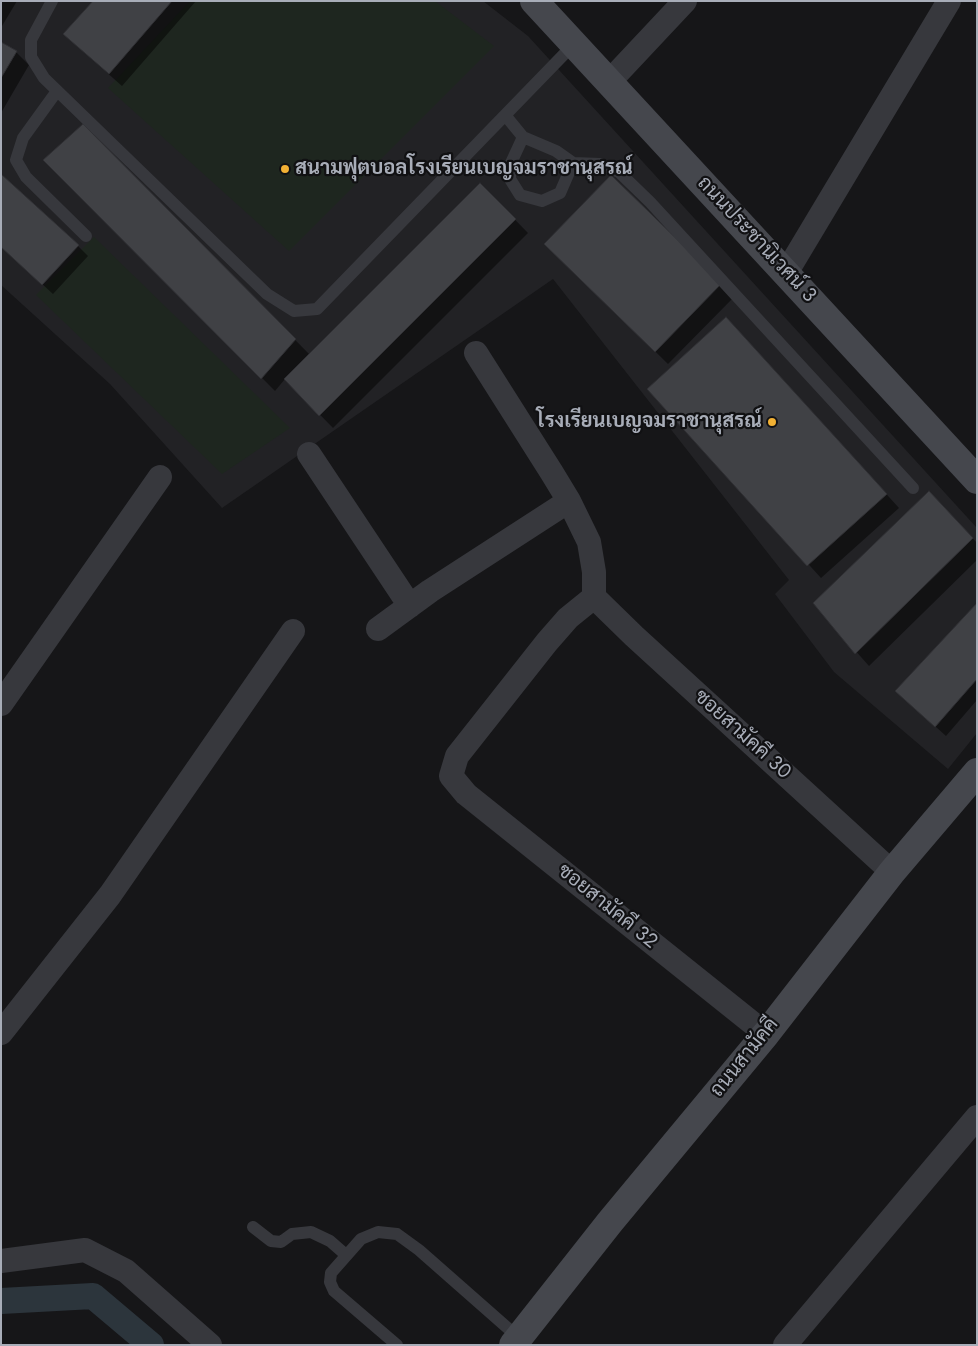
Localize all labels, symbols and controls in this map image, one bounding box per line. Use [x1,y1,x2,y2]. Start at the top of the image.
place label: สนามฟุตบอลโรงเรียนเบญจมราชานุสรณ์ [295,157,633,181]
marker: สนามฟุตบอลโรงเรียนเบญจมราชานุสรณ์ [279,163,291,175]
street label: ถนนประชานิเวศน์ 3 [692,172,820,308]
place label: โรงเรียนเบญจมราชานุสรณ์ [536,410,762,434]
marker: โรงเรียนเบญจมราชานุสรณ์ [766,416,778,428]
street label: ซอยสามัคคี 30 [689,685,795,785]
street label: ซอยสามัคคี 32 [552,859,662,955]
street label: ถนนสามัคคี [706,1014,784,1102]

